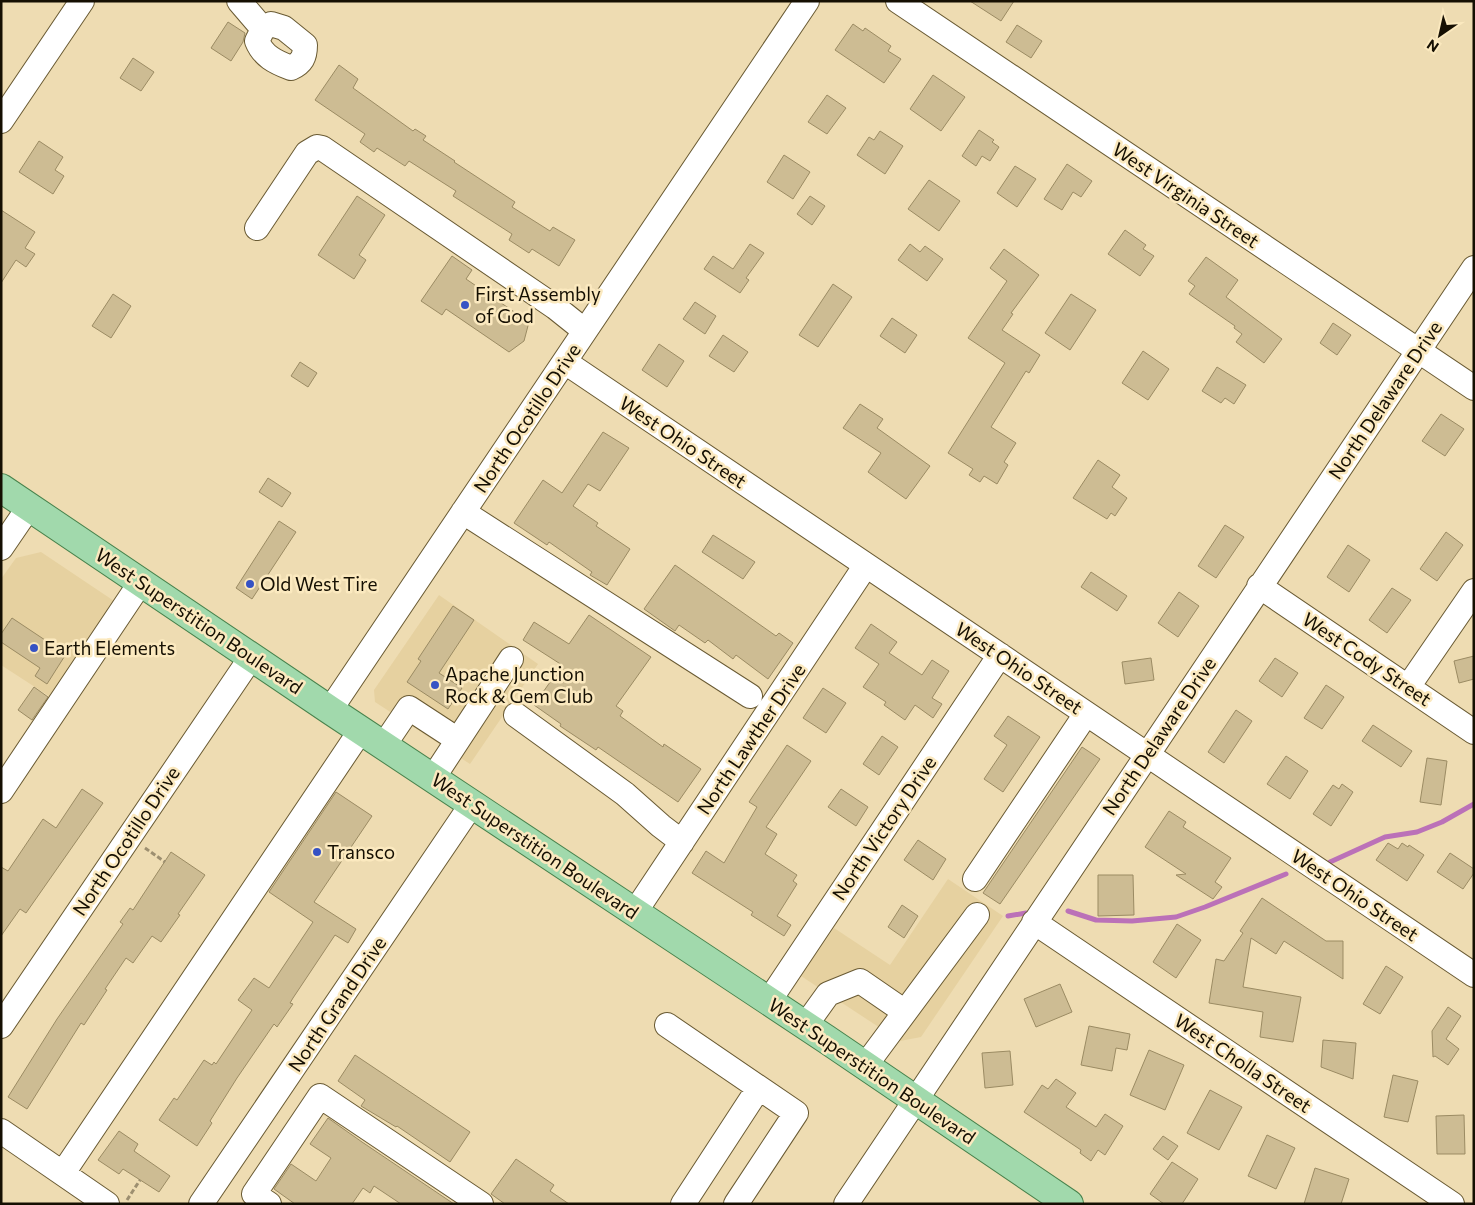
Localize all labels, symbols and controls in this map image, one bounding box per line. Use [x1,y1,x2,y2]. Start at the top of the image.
north arrow [1415,10,1465,60]
text: N [1423,36,1442,56]
street label: West Virginia Street [1109,137,1264,252]
place label: First Assembly of God [475,282,601,327]
marker: First Assembly of God [459,299,471,311]
street label: North Delaware Drive [1323,316,1446,483]
street label: North Ocotillo Drive [468,339,585,497]
street label: West Ohio Street [615,391,751,493]
street label: West Superstition Boulevard [91,543,307,699]
place label: Old West Tire [260,572,377,595]
marker: Old West Tire [244,578,256,590]
street label: West Cody Street [1298,607,1436,710]
street label: West Ohio Street [951,617,1087,719]
place label: Earth Elements [44,636,175,659]
marker: Earth Elements [28,642,40,654]
street label: North Delaware Drive [1097,652,1220,819]
street label: North Lawther Drive [691,659,810,819]
place label: Apache Junction Rock & Gem Club [445,662,593,707]
marker: Apache Junction Rock & Gem Club [429,679,441,691]
street label: North Victory Drive [827,751,940,904]
street label: North Ocotillo Drive [67,762,184,920]
street label: West Superstition Boulevard [427,768,643,924]
place label: Transco [327,840,395,863]
street label: West Ohio Street [1287,844,1423,946]
marker: Transco [311,846,323,858]
street label: North Grand Drive [283,932,390,1076]
street label: West Superstition Boulevard [764,993,980,1149]
street label: West Cholla Street [1170,1008,1316,1117]

